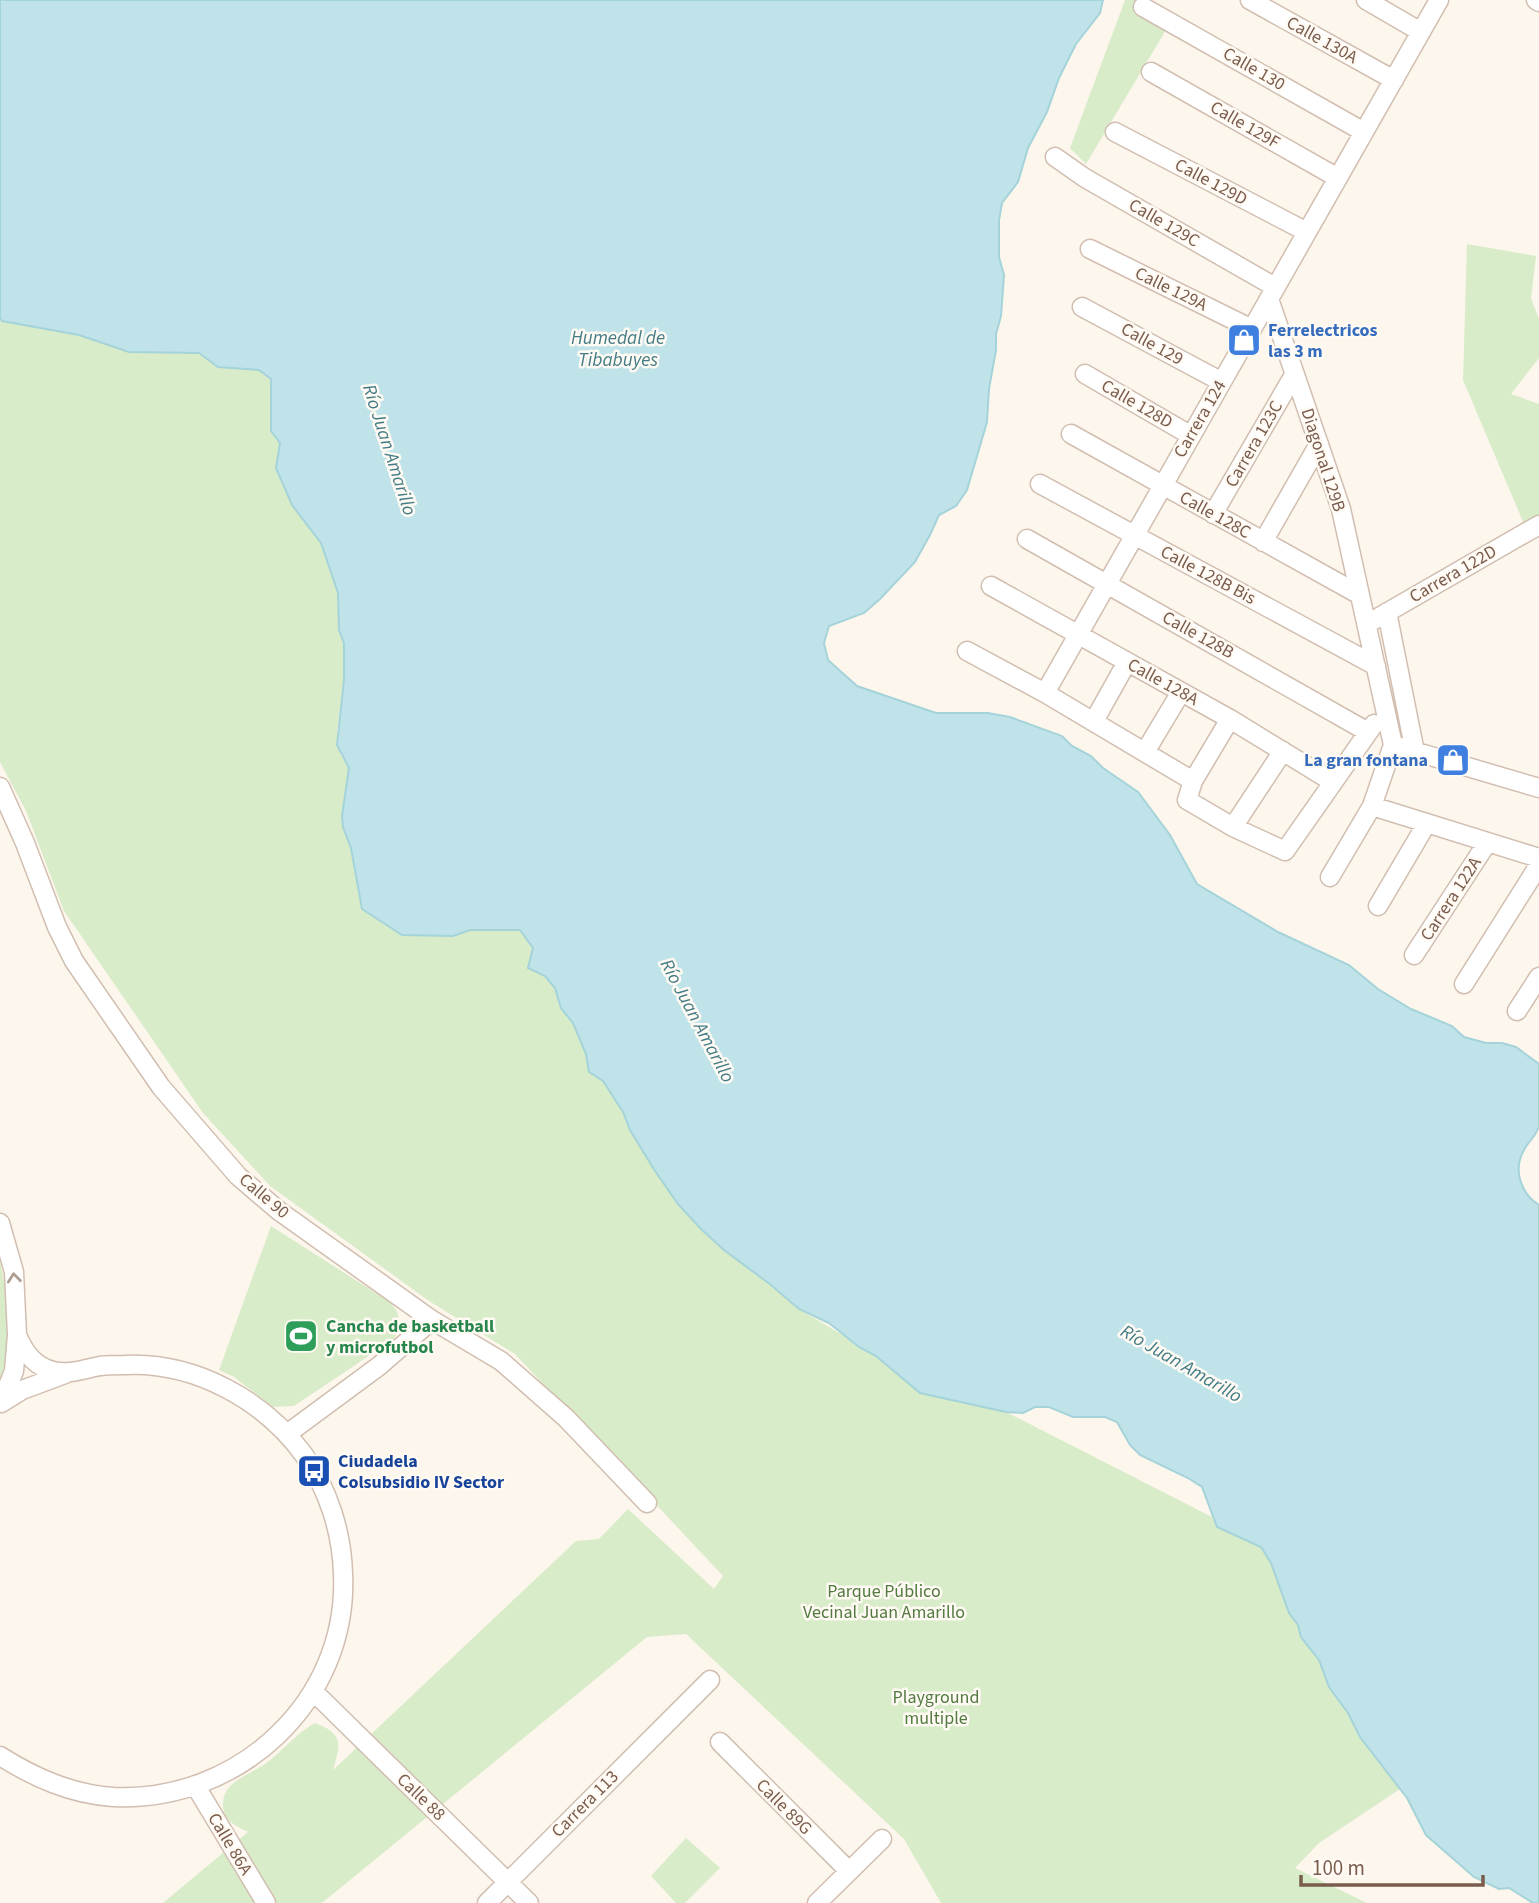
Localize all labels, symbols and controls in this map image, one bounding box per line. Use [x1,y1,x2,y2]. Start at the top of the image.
street label: Calle 130A [1282,10,1362,70]
street label: Calle 130 [1218,41,1290,97]
street label: Calle 129F [1205,95,1285,155]
street label: Calle 129D [1170,152,1252,212]
street label: Calle 129C [1124,193,1204,253]
street label: Calle 129A [1131,261,1212,317]
street label: Calle 129 [1116,317,1188,371]
place label: Ferrelectricos las 3 m [1268,318,1377,364]
shop icon: Ferrelectricos las 3 m [1225,321,1263,359]
water label: Humedal de Tibabuyes [571,325,665,374]
street label: Calle 128D [1097,373,1177,435]
street label: Carrera 124 [1168,376,1232,462]
water label: Río Juan Amarillo [355,381,423,519]
street label: Carrera 123C [1219,396,1289,492]
street label: Diagonal 129B [1294,405,1352,515]
street label: Calle 128C [1175,485,1255,545]
street label: Calle 128B Bis [1156,539,1260,611]
street label: Carrera 122D [1405,539,1501,609]
street label: Calle 128B [1158,605,1238,665]
street label: Calle 128A [1123,652,1203,712]
shop icon: La gran fontana [1434,741,1472,779]
place label: La gran fontana [1304,748,1428,773]
street label: Carrera 122A [1414,852,1488,946]
water label: Río Juan Amarillo [653,954,741,1088]
street label: Calle 90 [233,1167,295,1225]
one-way arrow [7,1272,22,1283]
place label: Cancha de basketball y microfutbol [326,1314,494,1360]
sports icon: Cancha de basketball y microfutbol [282,1317,320,1355]
water label: Río Juan Amarillo [1115,1318,1247,1410]
place label: Ciudadela Colsubsidio IV Sector [338,1449,505,1495]
bus stop icon: Ciudadela Colsubsidio IV Sector [295,1452,333,1490]
park label: Parque Público Vecinal Juan Amarillo [803,1579,965,1625]
park label: Playground multiple [893,1685,979,1731]
street label: Carrera 113 [546,1765,624,1843]
street label: Calle 88 [391,1768,451,1827]
street label: Calle 89G [750,1773,818,1841]
street label: Calle 86A [202,1808,259,1880]
scale bar [1301,1843,1483,1887]
text: 100 m [1312,1853,1365,1883]

